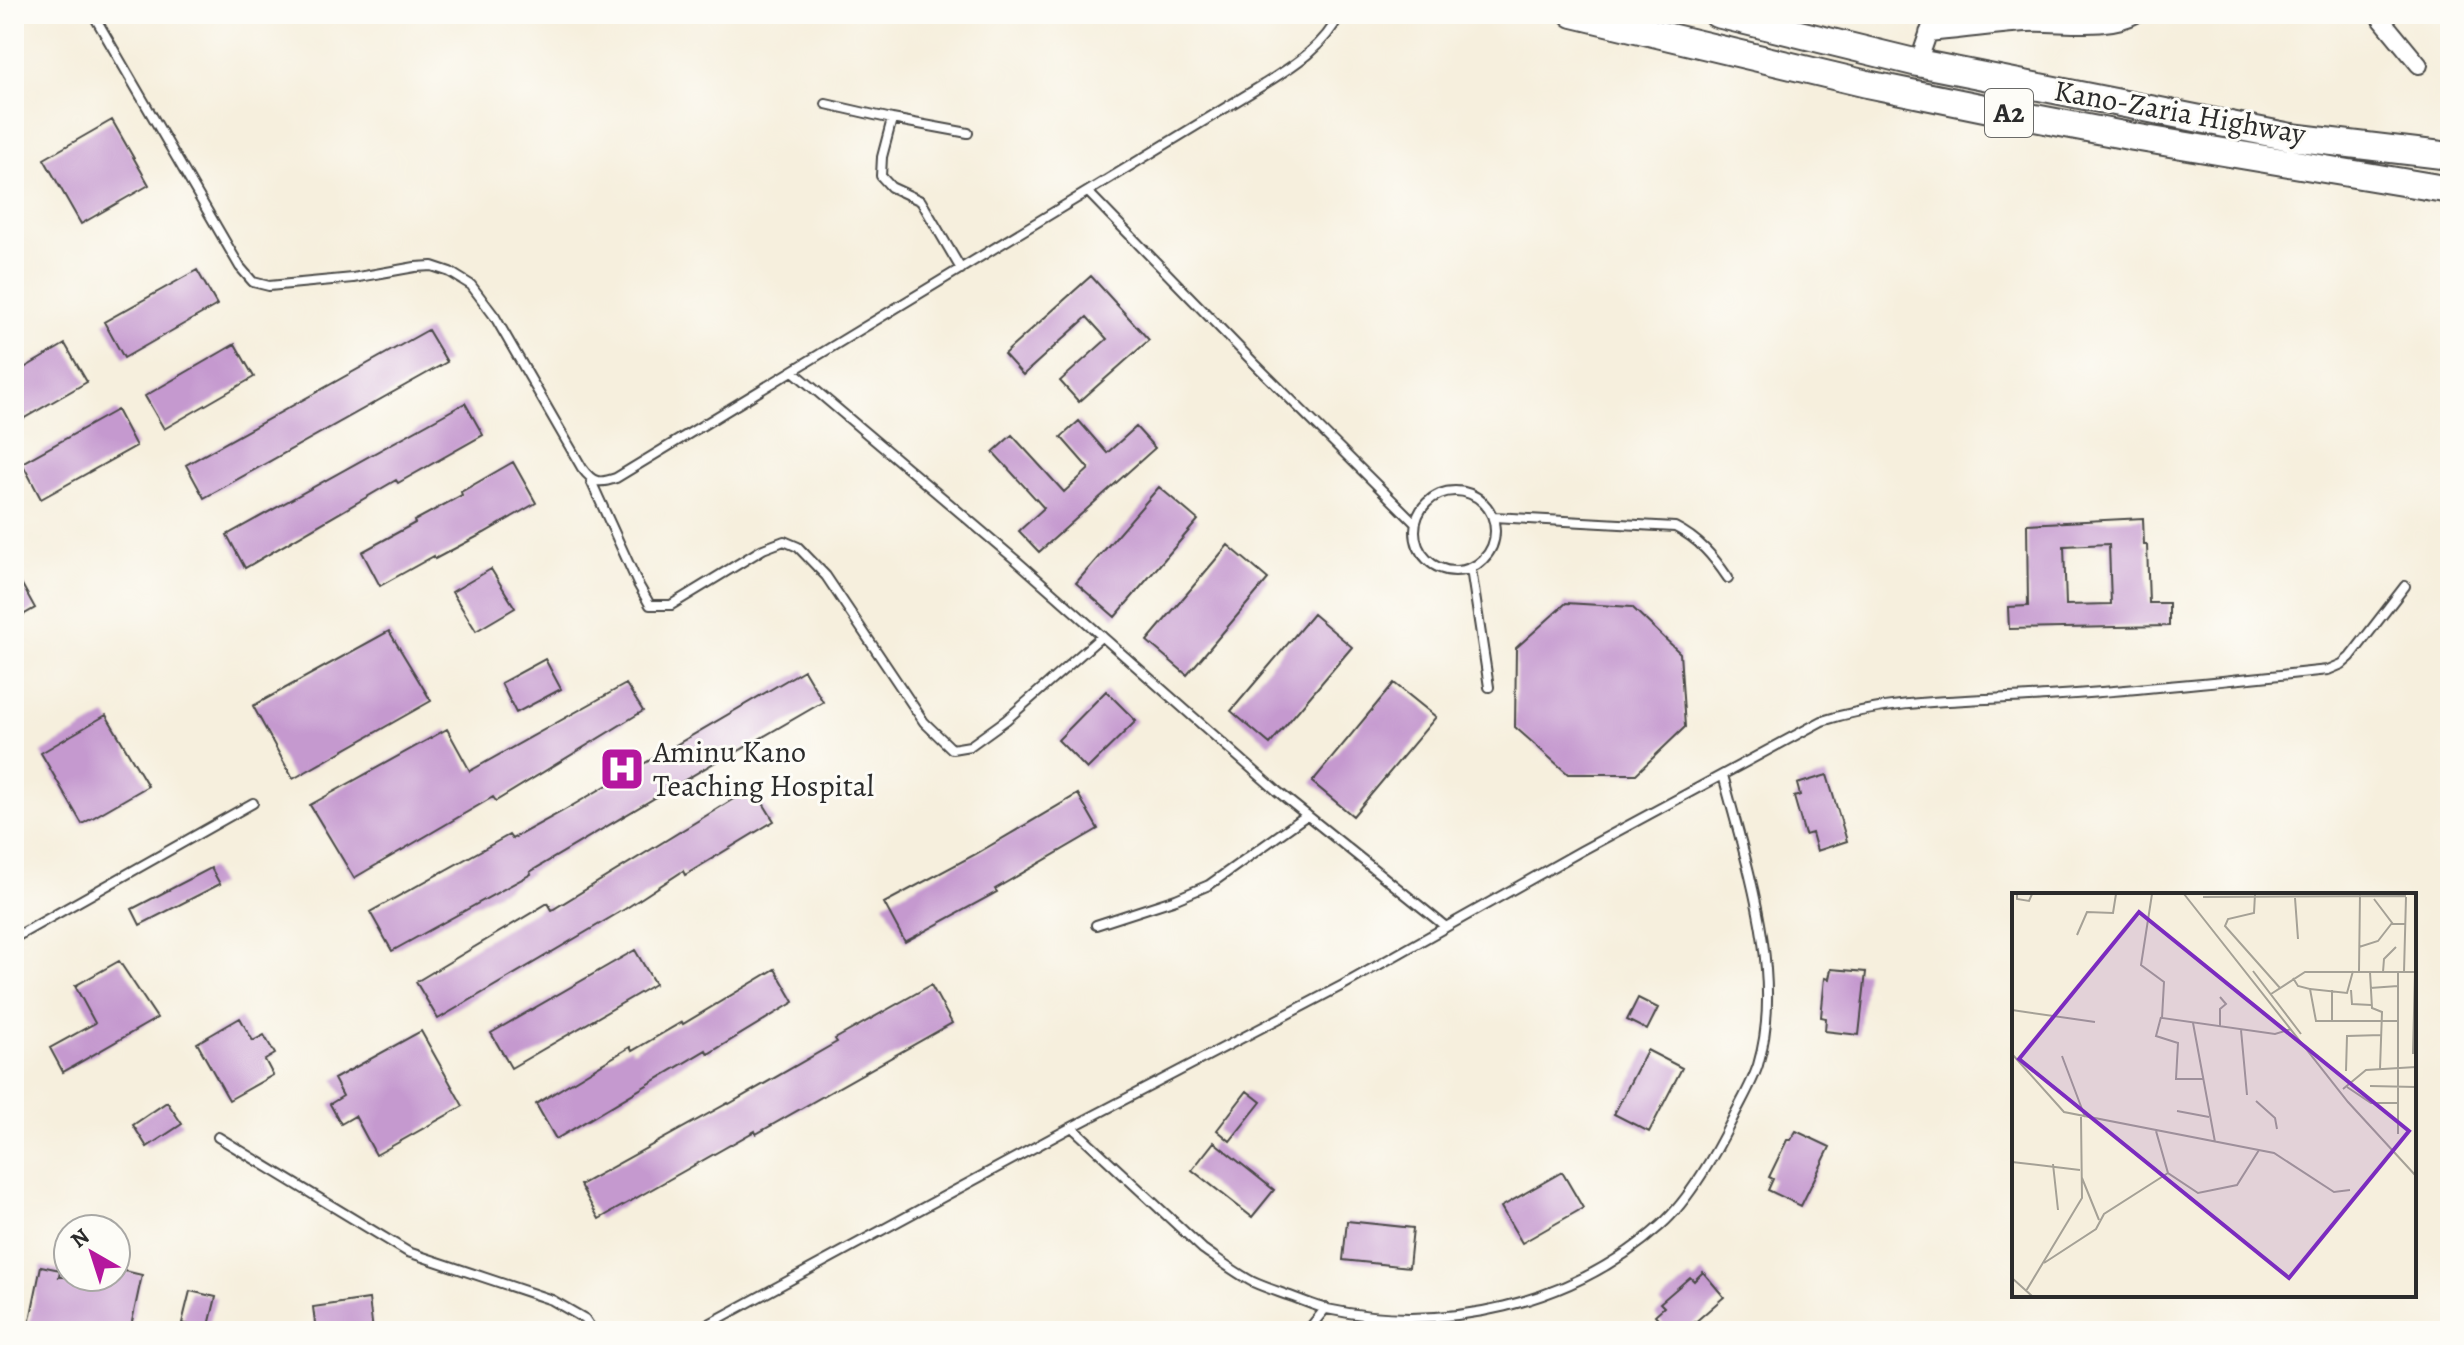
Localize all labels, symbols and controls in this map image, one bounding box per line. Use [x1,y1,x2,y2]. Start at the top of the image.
street label: Kano-Zaria Highway [2051,70,2310,154]
road number: A2 [1985,89,2033,137]
place label: Aminu Kano Teaching Hospital [652,732,874,806]
hospital icon: Aminu Kano Teaching Hospital [598,745,646,793]
inset map [2012,893,2416,1297]
north arrow [52,1213,132,1293]
text: N [64,1222,96,1255]

